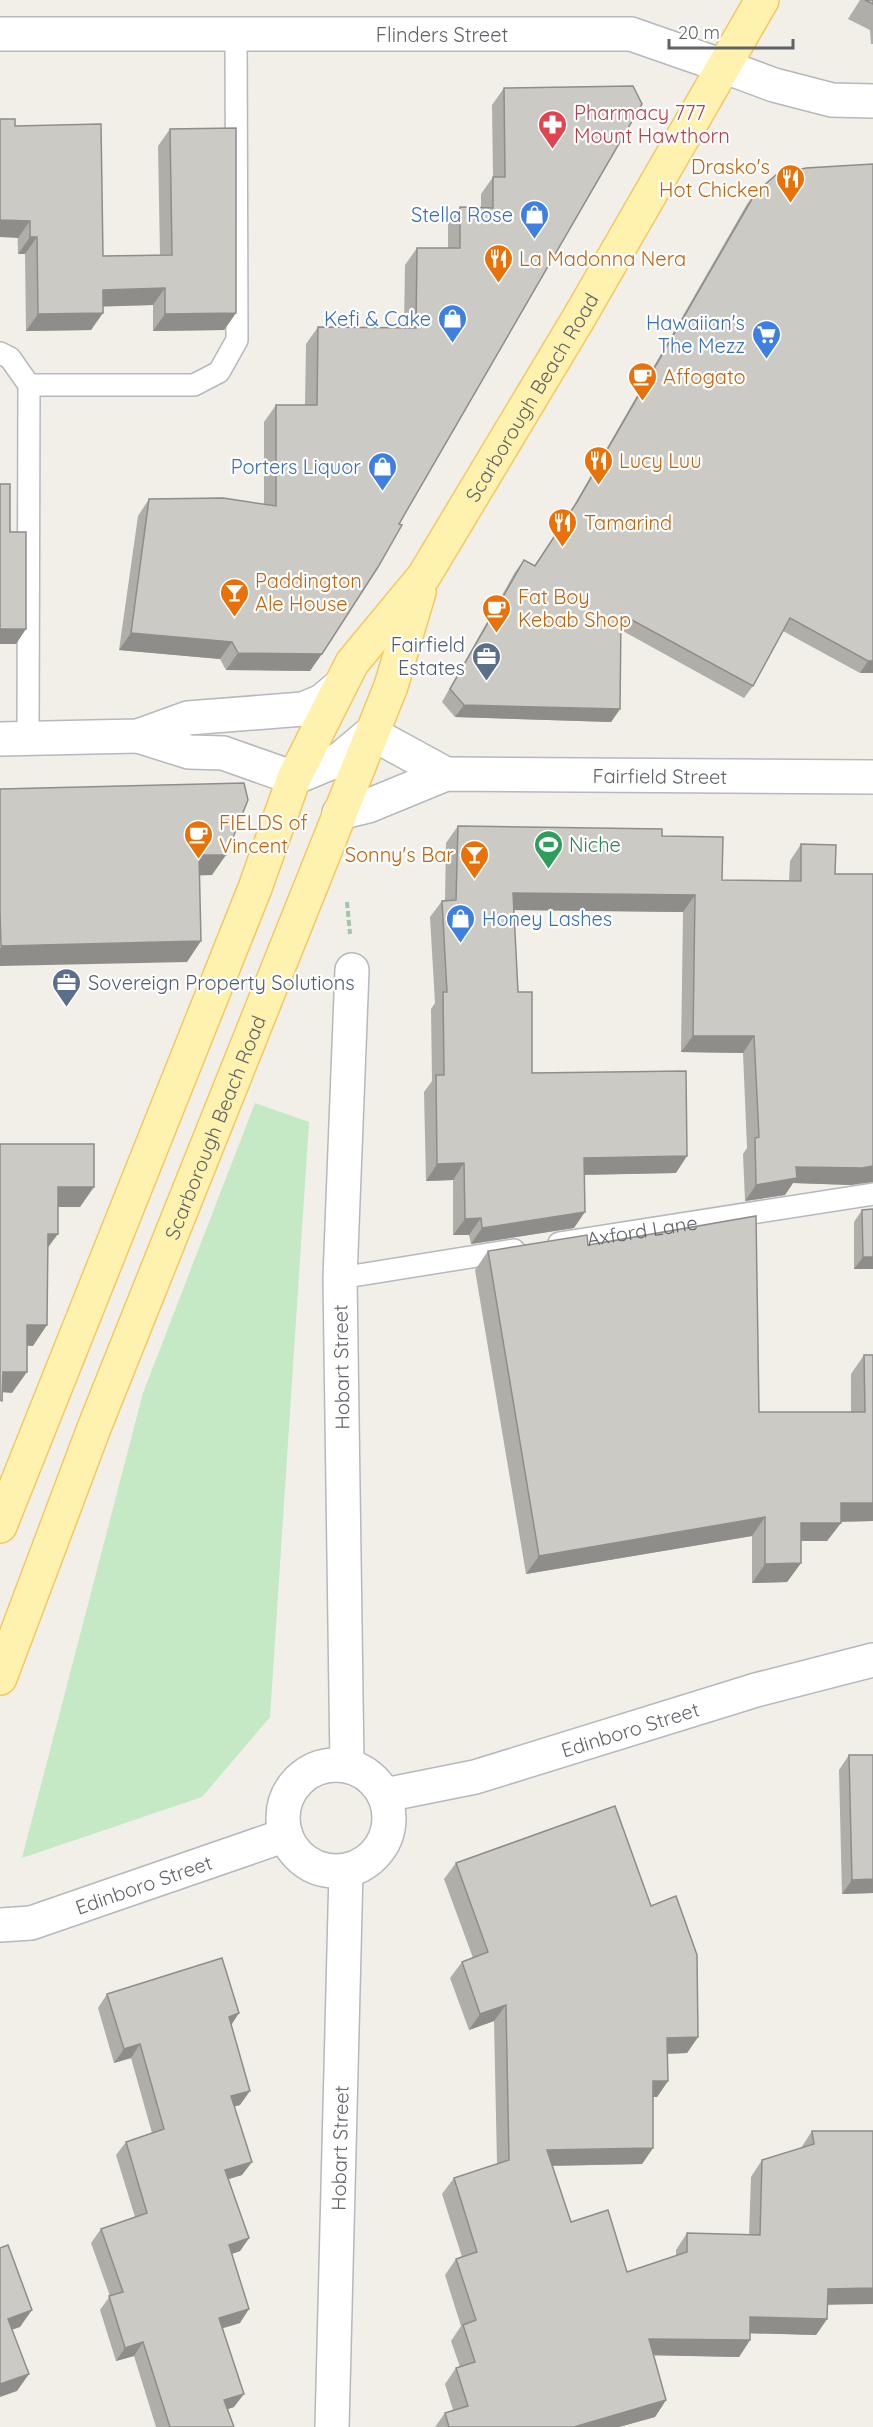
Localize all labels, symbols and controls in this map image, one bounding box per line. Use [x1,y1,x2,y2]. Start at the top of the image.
scale bar [669,12,794,50]
text: 20 m [678,21,720,44]
street label: Flinders Street [376,22,508,47]
place label: Pharmacy 777 Mount Hawthorn [574,100,730,148]
pharmacy icon: Pharmacy 777 Mount Hawthorn [537,108,569,150]
place label: Drasko's Hot Chicken [659,154,770,202]
restaurant icon: Drasko's Hot Chicken [775,162,807,204]
shop icon: Stella Rose [518,198,550,240]
place label: Stella Rose [411,202,513,227]
restaurant icon: La Madonna Nera [482,242,514,284]
place label: La Madonna Nera [519,246,686,271]
street label: Scarborough Beach Road [459,288,603,506]
shop icon: Kefi & Cake [436,302,468,344]
place label: Kefi & Cake [324,306,431,331]
place label: Hawaiian's The Mezz [646,310,745,358]
supermarket icon: Hawaiian's The Mezz [750,318,782,360]
cafe icon: Affogato [626,360,658,402]
place label: Affogato [663,364,746,389]
restaurant icon: Lucy Luu [582,444,614,486]
place label: Lucy Luu [619,448,702,473]
shop icon: Porters Liquor [366,450,398,492]
place label: Porters Liquor [231,454,361,479]
restaurant icon: Tamarind [547,506,579,548]
place label: Tamarind [584,510,672,535]
place label: Paddington Ale House [255,568,362,616]
bar icon: Paddington Ale House [218,576,250,618]
place label: Fat Boy Kebab Shop [518,584,631,632]
cafe icon: Fat Boy Kebab Shop [481,592,513,634]
place label: Fairfield Estates [391,632,465,680]
office icon: Fairfield Estates [470,640,502,682]
street label: Fairfield Street [593,763,727,788]
place label: FIELDS of Vincent [219,810,308,858]
cafe icon: FIELDS of Vincent [182,818,214,860]
sports icon: Niche [532,828,564,870]
place label: Niche [569,832,621,857]
bar icon: Sonny's Bar [459,838,491,880]
place label: Sonny's Bar [345,842,454,867]
shop icon: Honey Lashes [445,902,477,944]
place label: Honey Lashes [482,906,612,931]
office icon: Sovereign Property Solutions [51,966,83,1008]
place label: Sovereign Property Solutions [88,970,355,995]
street label: Scarborough Beach Road [158,1012,270,1243]
street label: Axford Lane [585,1209,699,1251]
street label: Hobart Street [327,1304,355,1430]
street label: Edinboro Street [558,1696,702,1762]
street label: Edinboro Street [72,1849,215,1919]
street label: Hobart Street [325,2085,353,2211]

